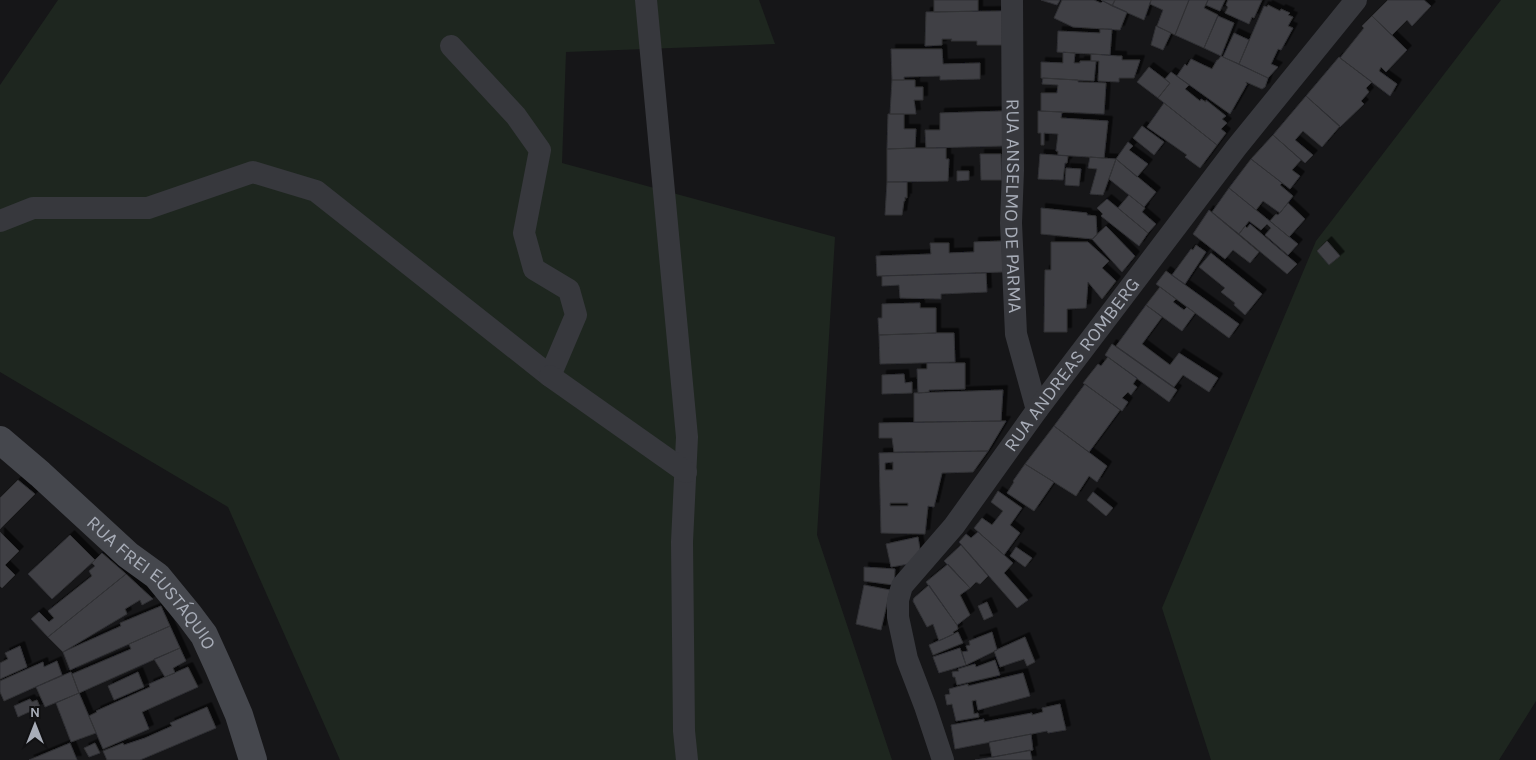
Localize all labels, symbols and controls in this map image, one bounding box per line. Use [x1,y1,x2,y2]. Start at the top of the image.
street label: RUA ANSELMO DE PARMA [1000,99,1026,314]
street label: RUA ANDREAS ROMBERG [1000,274,1144,456]
street label: RUA FREI EUSTÁQUIO [82,512,220,653]
north arrow [10,700,60,750]
text: N [30,704,40,721]

